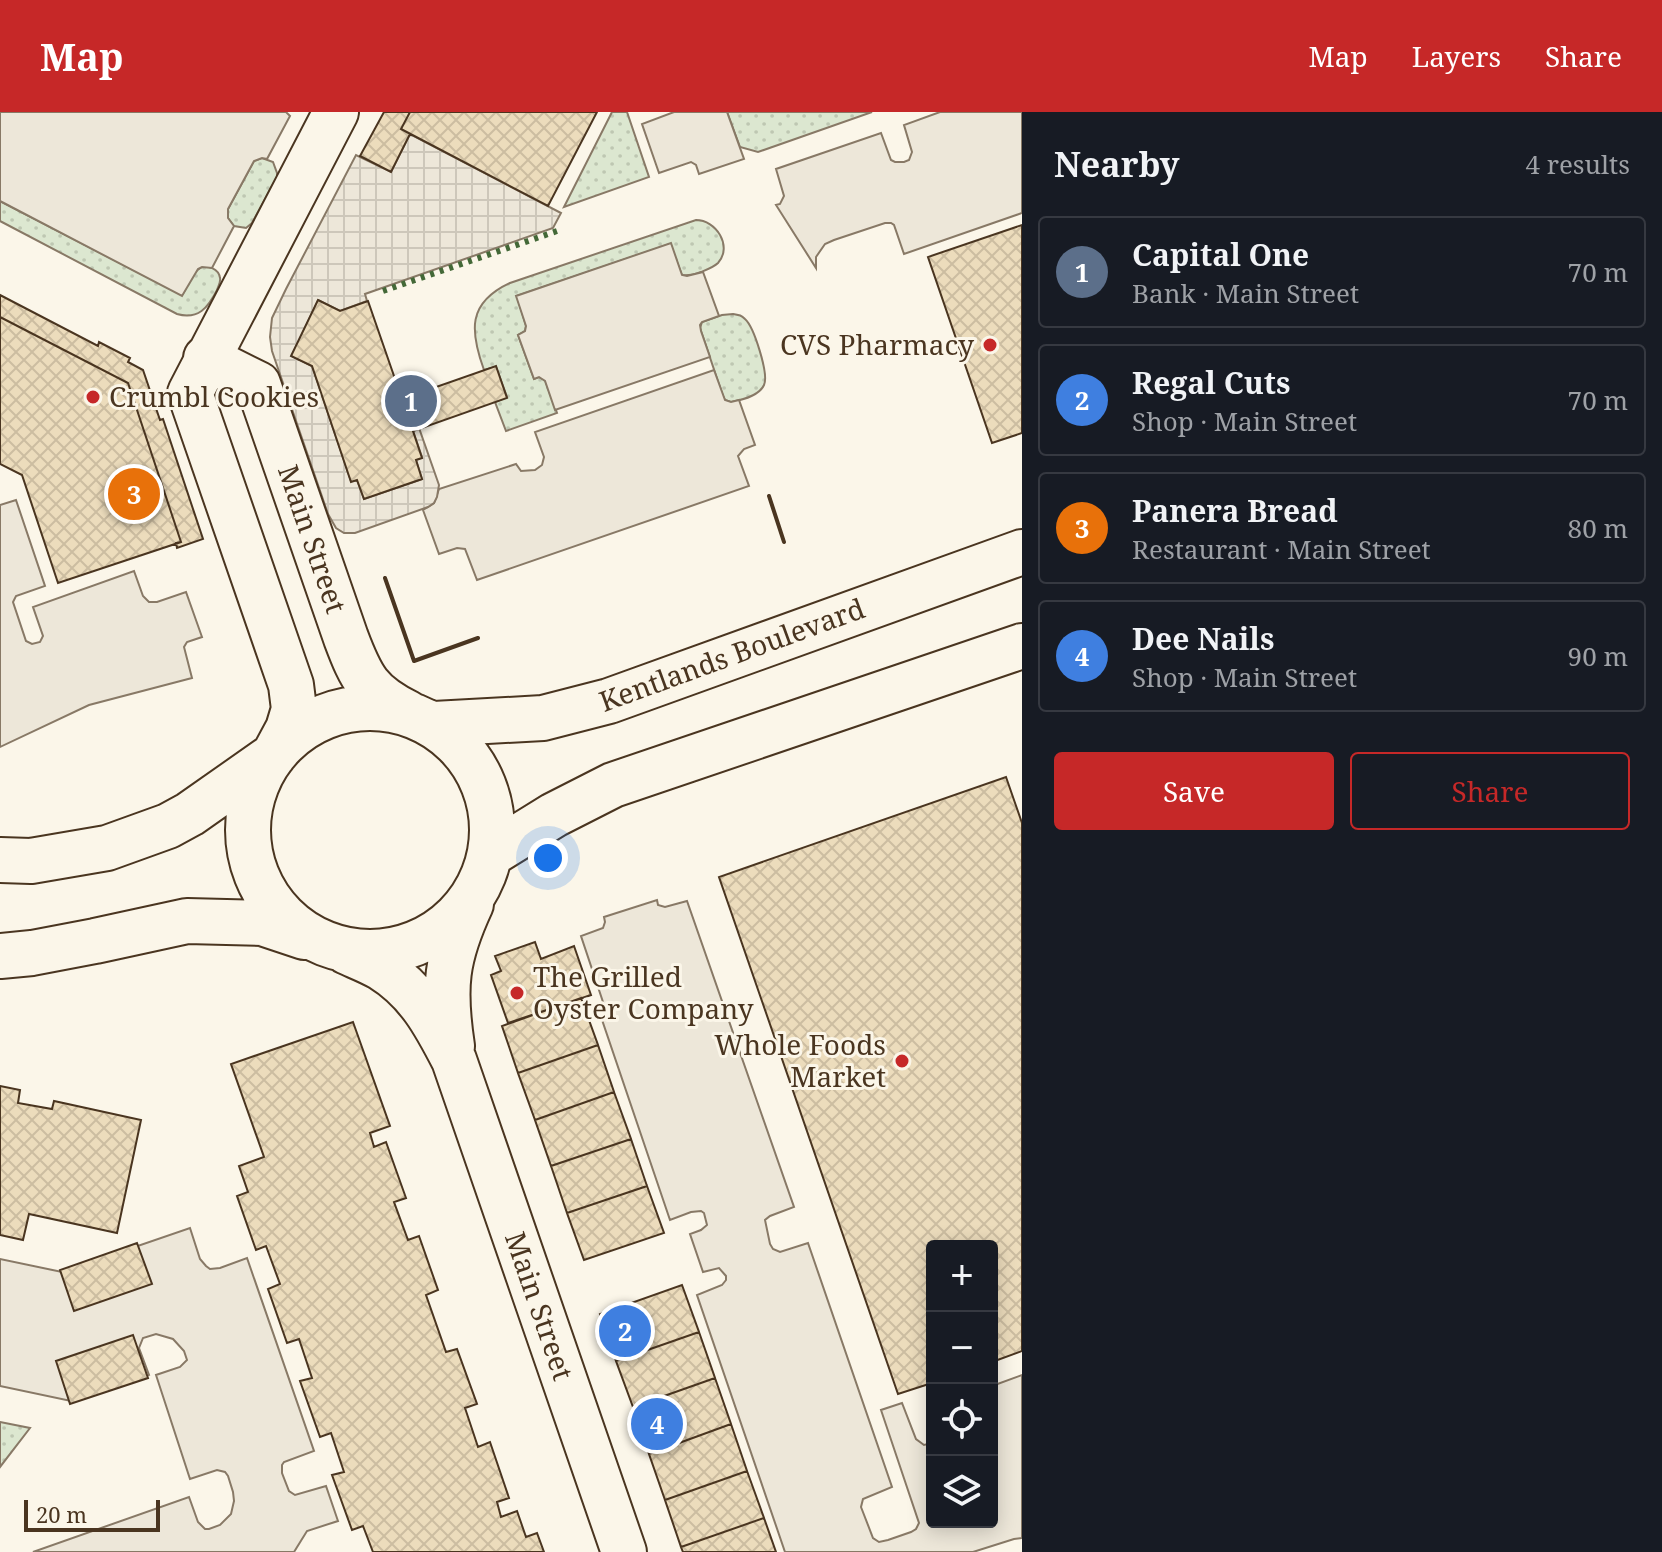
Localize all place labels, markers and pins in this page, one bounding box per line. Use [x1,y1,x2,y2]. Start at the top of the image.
place label: CVS Pharmacy [780,325,974,363]
marker: CVS Pharmacy [981,336,999,354]
pin: 1 [385,371,437,431]
place label: Crumbl Cookies [109,377,319,415]
marker: Crumbl Cookies [84,388,102,406]
pin: 3 [108,464,160,524]
place label: The Grilled Oyster Company [533,957,754,1027]
marker: The Grilled Oyster Company [508,984,526,1002]
place label: Whole Foods Market [714,1025,886,1095]
marker: Whole Foods Market [893,1052,911,1070]
pin: 2 [599,1301,651,1361]
pin: 4 [631,1394,683,1454]

